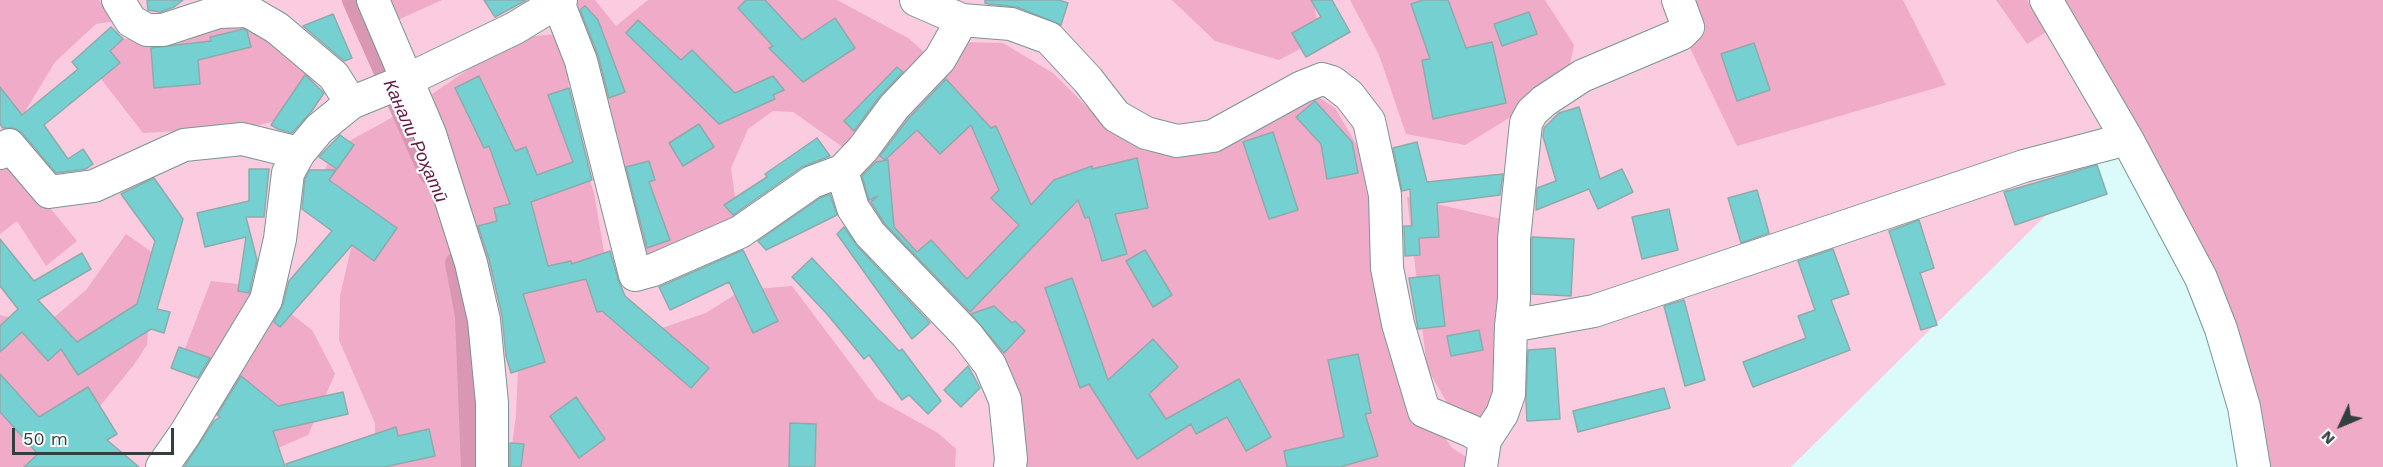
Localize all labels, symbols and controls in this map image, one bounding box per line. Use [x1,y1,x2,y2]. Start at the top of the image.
water label: Канали Роҳатӣ [378,76,452,206]
north arrow [2311,395,2371,455]
scale bar [15,416,177,454]
text: N [2317,427,2339,449]
text: 50 m [23,428,68,449]

